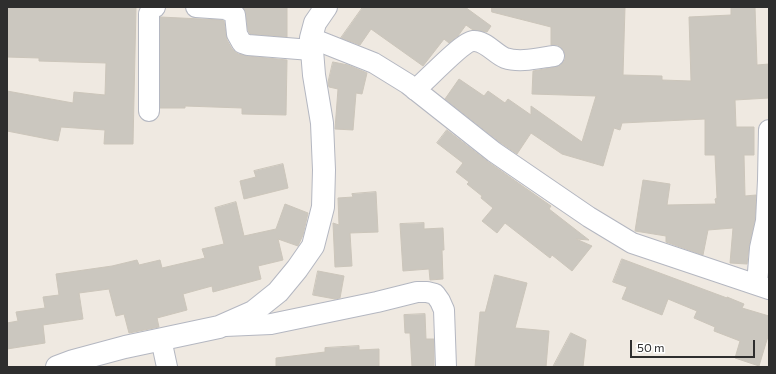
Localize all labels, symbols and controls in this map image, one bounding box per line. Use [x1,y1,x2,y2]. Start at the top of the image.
scale bar [632,332,757,358]
text: 50 m [637,340,665,354]

